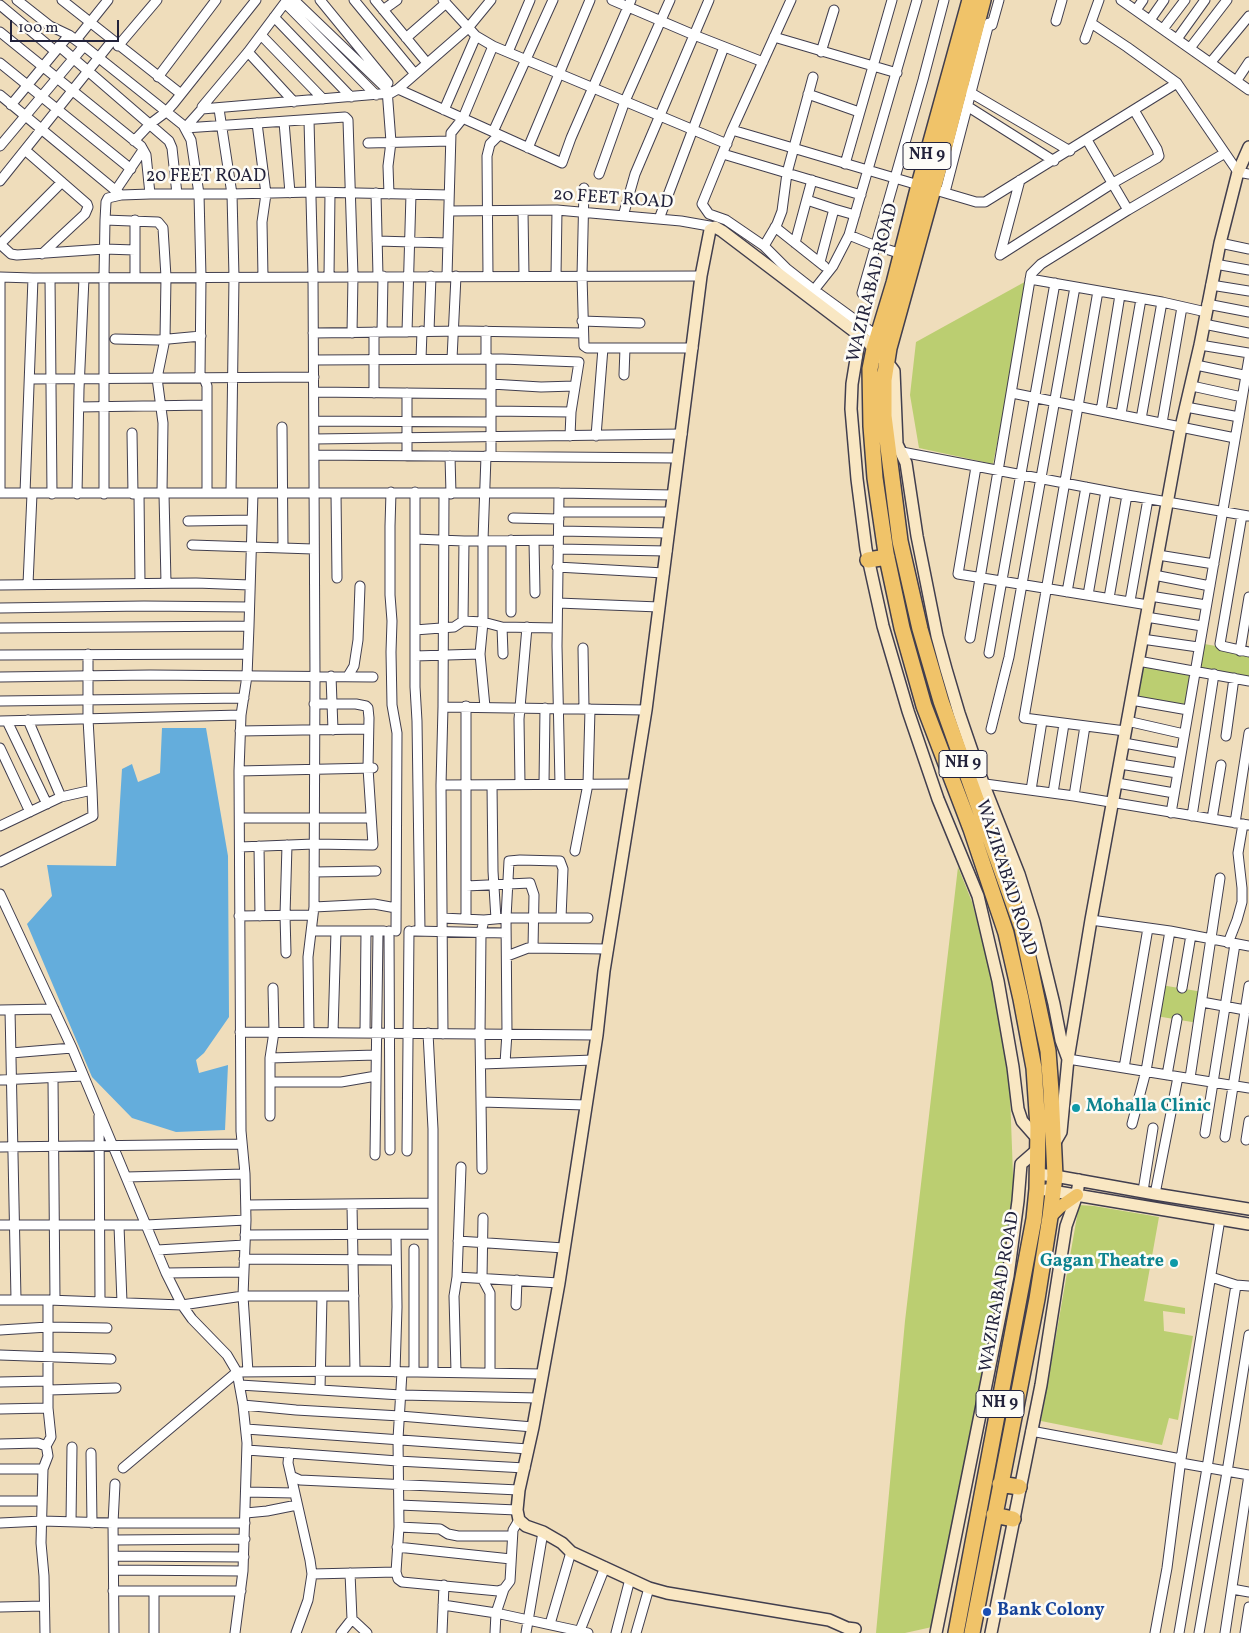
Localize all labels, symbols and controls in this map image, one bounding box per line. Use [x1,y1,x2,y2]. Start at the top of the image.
scale bar [12,10,121,42]
text: 100 m [18,18,58,39]
road number: NH 9 [903,142,951,170]
street label: 20 FEET ROAD [146,167,266,189]
street label: 20 FEET ROAD [552,185,674,215]
street label: WAZIRABAD ROAD [844,201,904,365]
road number: NH 9 [939,751,987,778]
street label: WAZIRABAD ROAD [970,797,1040,959]
place label: Mohalla Clinic [1086,1097,1211,1119]
marker: Mohalla Clinic [1070,1102,1082,1114]
street label: WAZIRABAD ROAD [976,1210,1026,1374]
place label: Gagan Theatre [1040,1252,1164,1274]
marker: Gagan Theatre [1168,1257,1180,1269]
road number: NH 9 [976,1390,1024,1418]
place label: Bank Colony [997,1601,1105,1623]
marker: Bank Colony [981,1606,993,1618]

